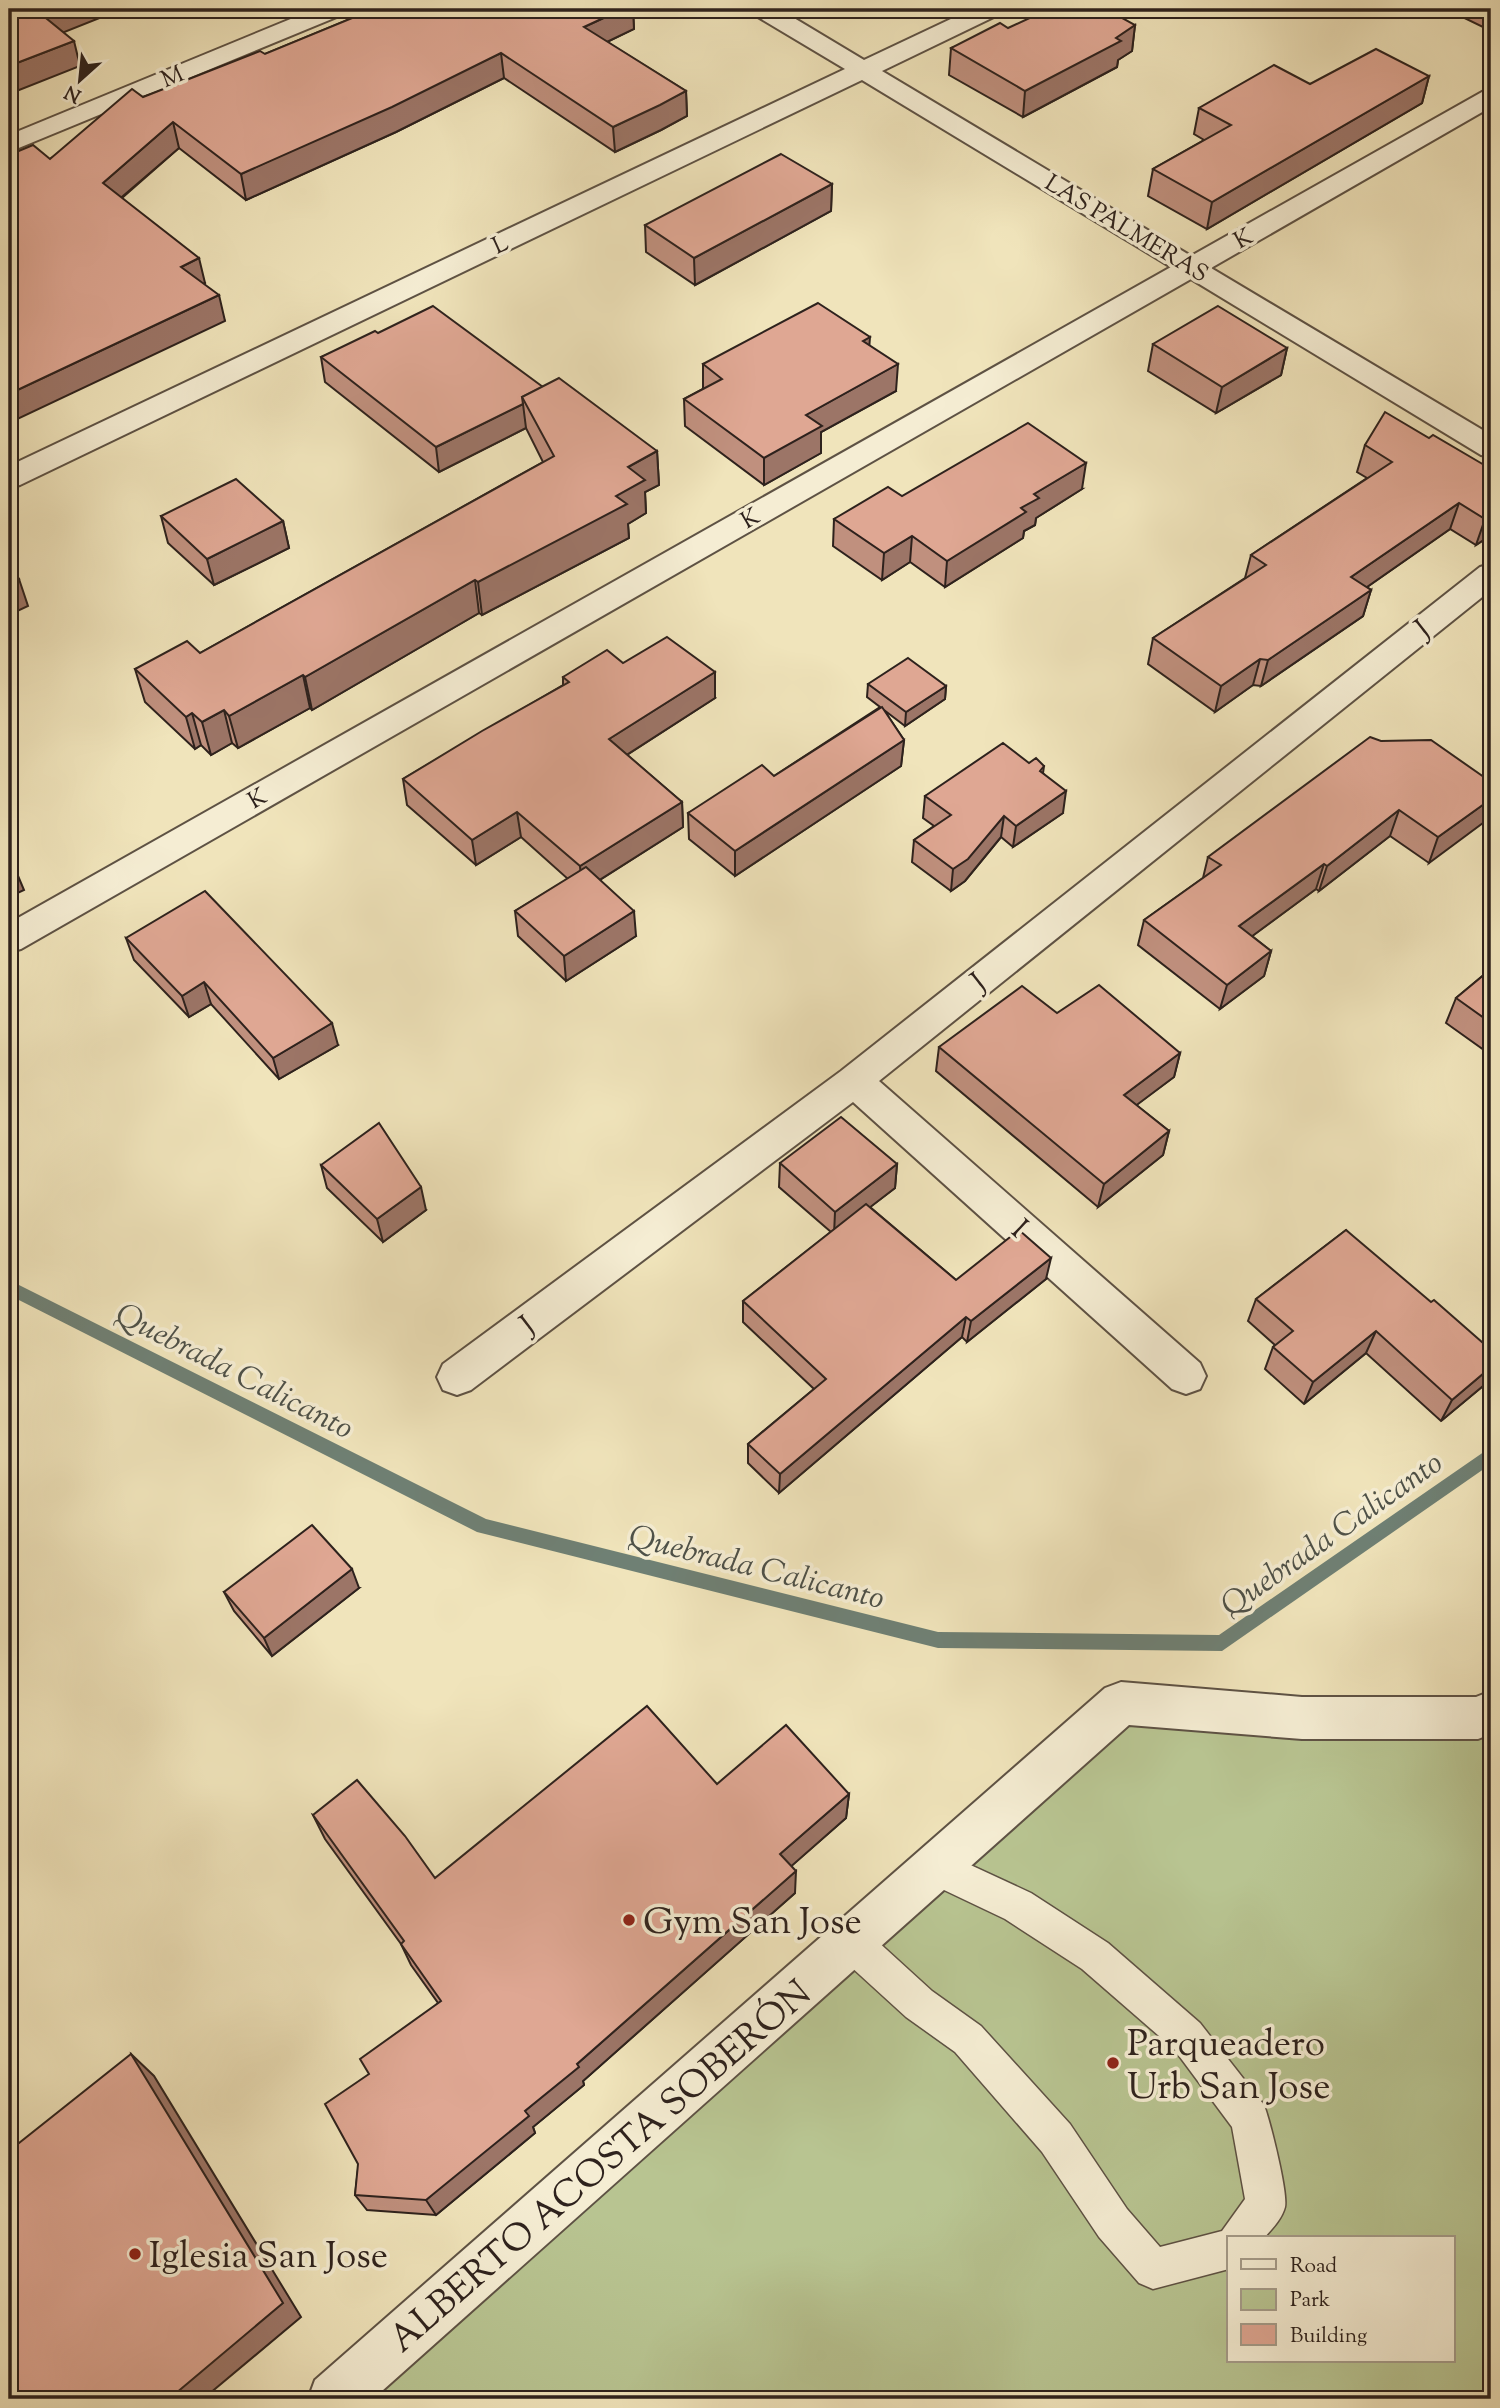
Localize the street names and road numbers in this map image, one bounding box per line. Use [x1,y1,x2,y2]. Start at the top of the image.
street label: M [156,58,190,98]
street label: LAS PALMERAS [1038,167,1214,292]
street label: K [1228,221,1260,259]
street label: L [487,227,515,264]
street label: K [735,501,767,539]
street label: J [1405,611,1440,652]
street label: K [242,781,274,819]
street label: J [961,964,996,1005]
street label: I [1000,1211,1036,1249]
street label: J [510,1307,545,1348]
street label: ALBERTO ACOSTA SOBERÓN [378,1969,825,2367]

